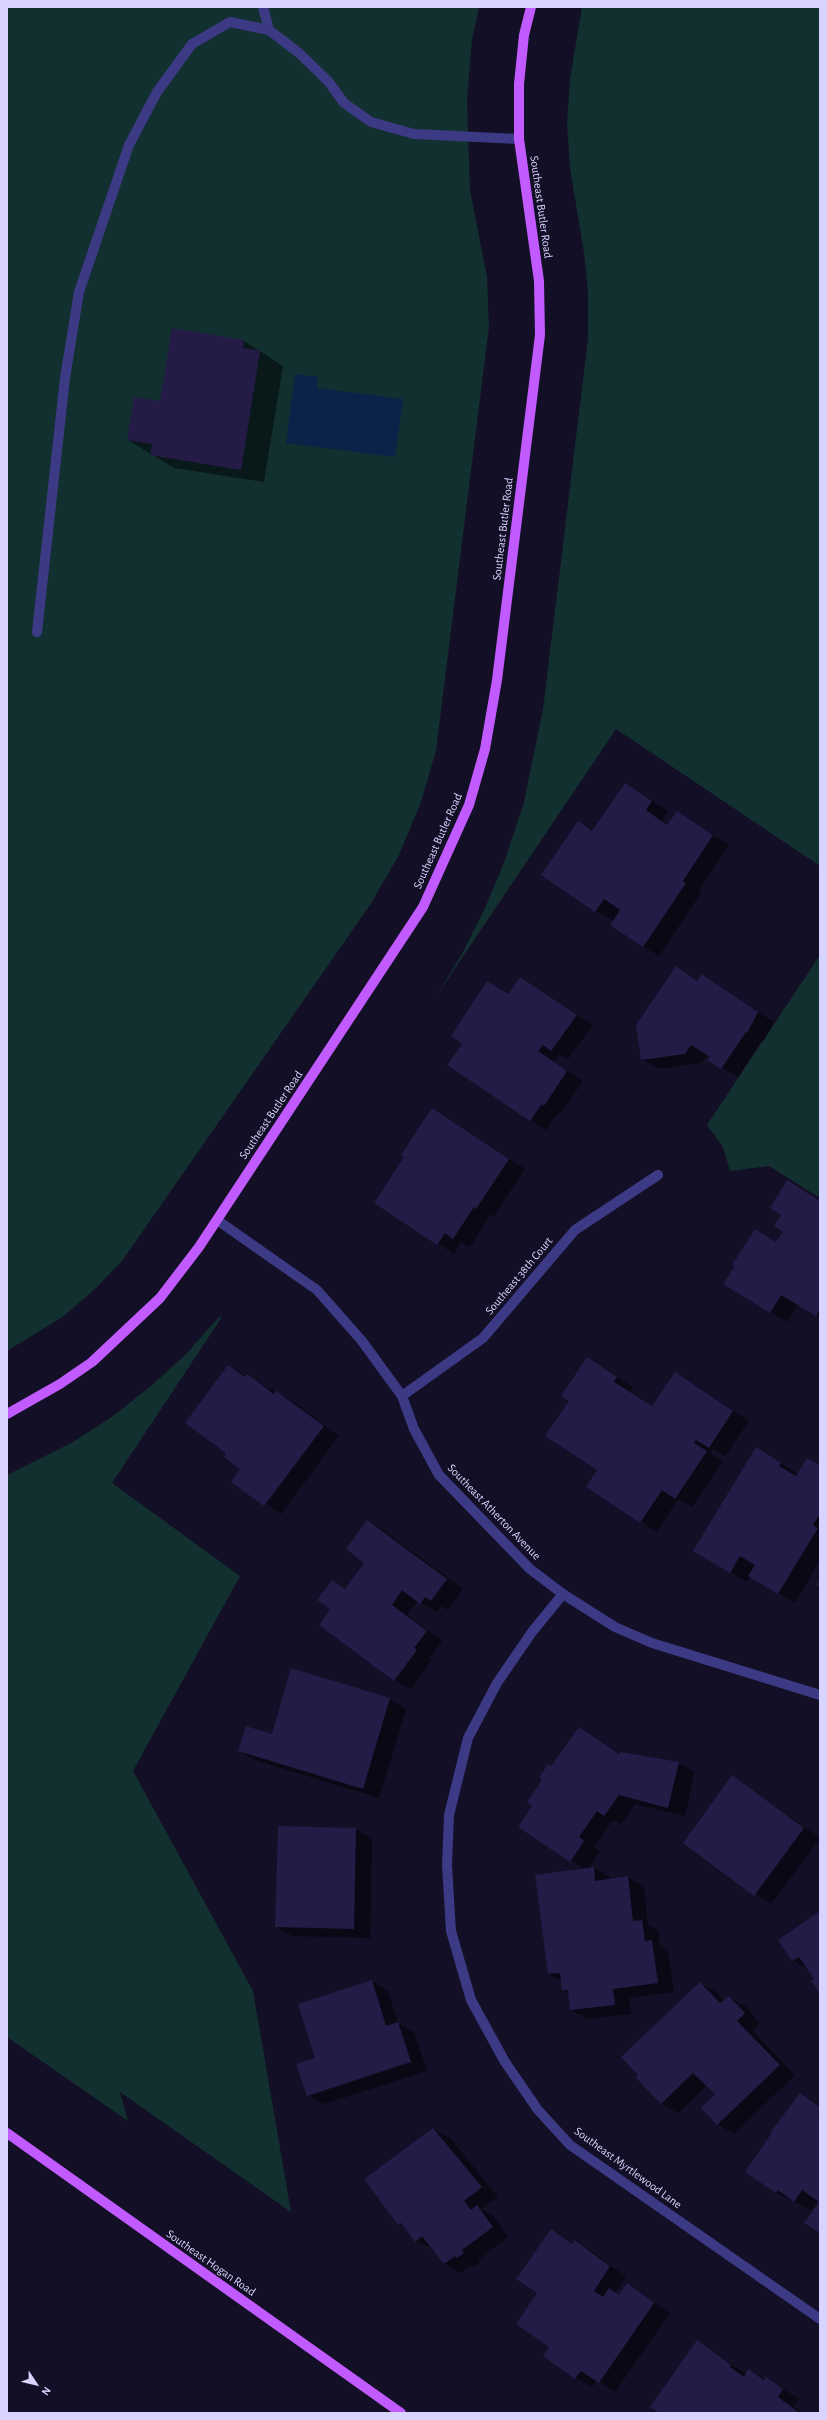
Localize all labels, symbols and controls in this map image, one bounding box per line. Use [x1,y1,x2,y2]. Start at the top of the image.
street label: Southeast Butler Road [527,155,555,259]
street label: Southeast Butler Road [490,477,516,581]
street label: Southeast Butler Road [410,791,466,891]
street label: Southeast Butler Road [236,1068,306,1162]
street label: Southeast 38th Court [482,1234,556,1318]
street label: Southeast Atherton Avenue [445,1461,543,1563]
street label: Southeast Myrtlewood Lane [571,2124,685,2212]
street label: Southeast Hogan Road [164,2227,258,2299]
north arrow [16,2364,56,2404]
text: N [40,2385,53,2397]

